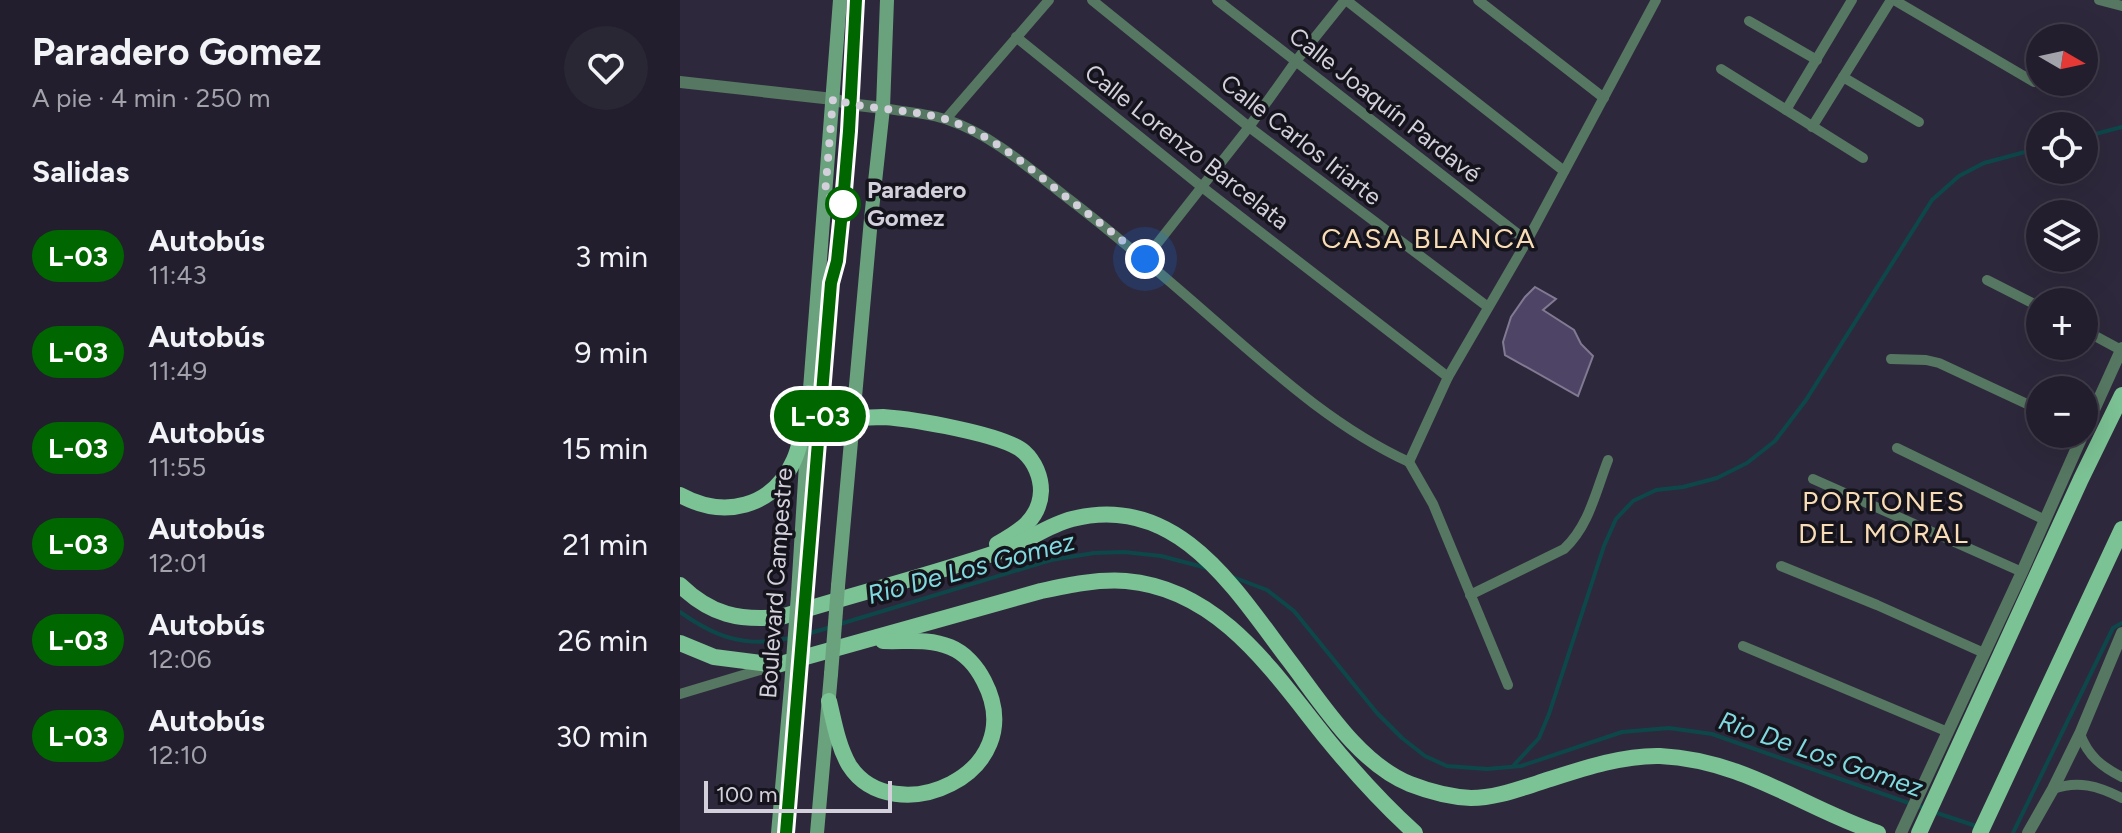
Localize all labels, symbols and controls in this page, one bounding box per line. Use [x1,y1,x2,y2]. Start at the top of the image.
street label: Calle Joaquín Pardavé [1284,21,1487,188]
north arrow [2026,24,2098,96]
map controls [2026,24,2098,448]
button: heart [564,26,648,110]
text: Paradero Gomez [32,29,321,75]
street label: Calle Lorenzo Barcelata [1079,58,1295,235]
street label: Calle Carlos Iriarte [1215,68,1387,211]
text: A pie · 4 min · 250 m [32,82,270,114]
button: locate [2026,112,2098,184]
text: Salidas [32,153,129,190]
place label: Paradero Gomez [867,175,967,232]
marker: Paradero Gomez [826,187,860,221]
button: layers [2026,200,2098,272]
district label: CASA BLANCA [1321,221,1537,255]
text: Autobús [148,222,265,259]
text: 3 min [575,238,648,275]
text: L-03 [48,239,108,273]
your location [1125,239,1165,279]
text: 11:43 [148,259,207,291]
button: + [2026,288,2098,360]
text: Autobús [148,318,265,355]
text: 9 min [574,334,648,371]
text: L-03 [48,335,108,369]
text: 11:49 [148,355,207,387]
button: − [2026,376,2098,448]
line badge: L-03 [764,390,876,442]
text: L-03 [790,399,850,433]
text: Autobús [148,414,265,451]
text: 15 min [562,430,648,467]
text: L-03 [48,431,108,465]
text: 11:55 [148,451,206,483]
street label: Boulevard Campestre [753,467,798,699]
district label: PORTONES DEL MORAL [1798,484,1970,550]
text: Autobús [148,510,265,547]
water label: Rio De Los Gomez [864,525,1079,611]
text: 21 min [562,526,648,563]
text: L-03 [48,527,108,561]
text: 12:01 [148,547,207,579]
text: Autobús [148,606,265,643]
text: 26 min [558,622,648,659]
text: L-03 [48,623,108,657]
text: 12:06 [148,643,211,675]
text: Autobús [148,702,265,739]
water label: Rio De Los Gomez [1715,704,1927,804]
text: 30 min [556,718,648,755]
text: L-03 [48,719,108,753]
text: 12:10 [148,739,207,771]
scale bar [704,777,892,813]
text: 100 m [716,781,777,808]

